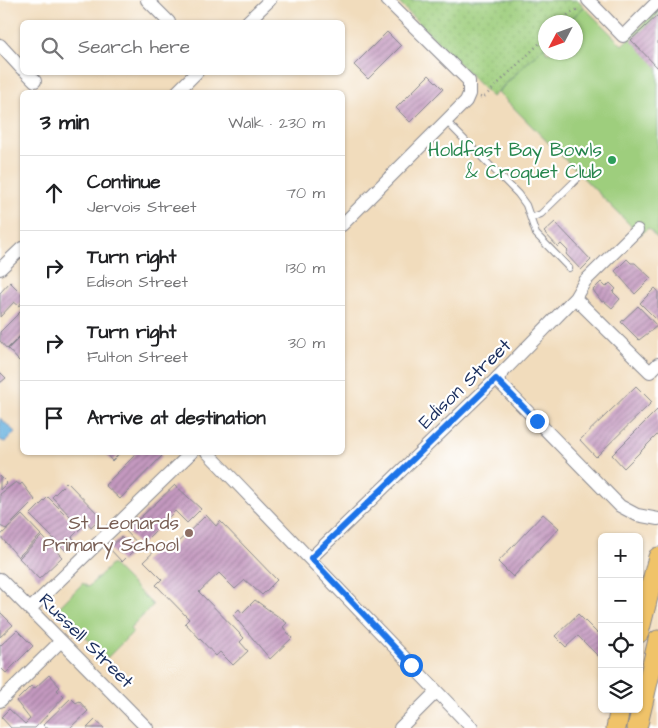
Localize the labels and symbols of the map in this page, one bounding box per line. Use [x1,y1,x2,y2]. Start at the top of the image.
north arrow [538,15,583,60]
place label: Holdfast Bay Bowls & Croquet Club [428,137,602,186]
marker: Holdfast Bay Bowls & Croquet Club [606,154,618,166]
street label: Edison Street [413,333,518,435]
route end [526,410,549,433]
place label: St Leonards Primary School [43,510,179,560]
marker: St Leonards Primary School [183,527,195,539]
street label: Russell Street [32,587,140,695]
route start [400,654,423,677]

